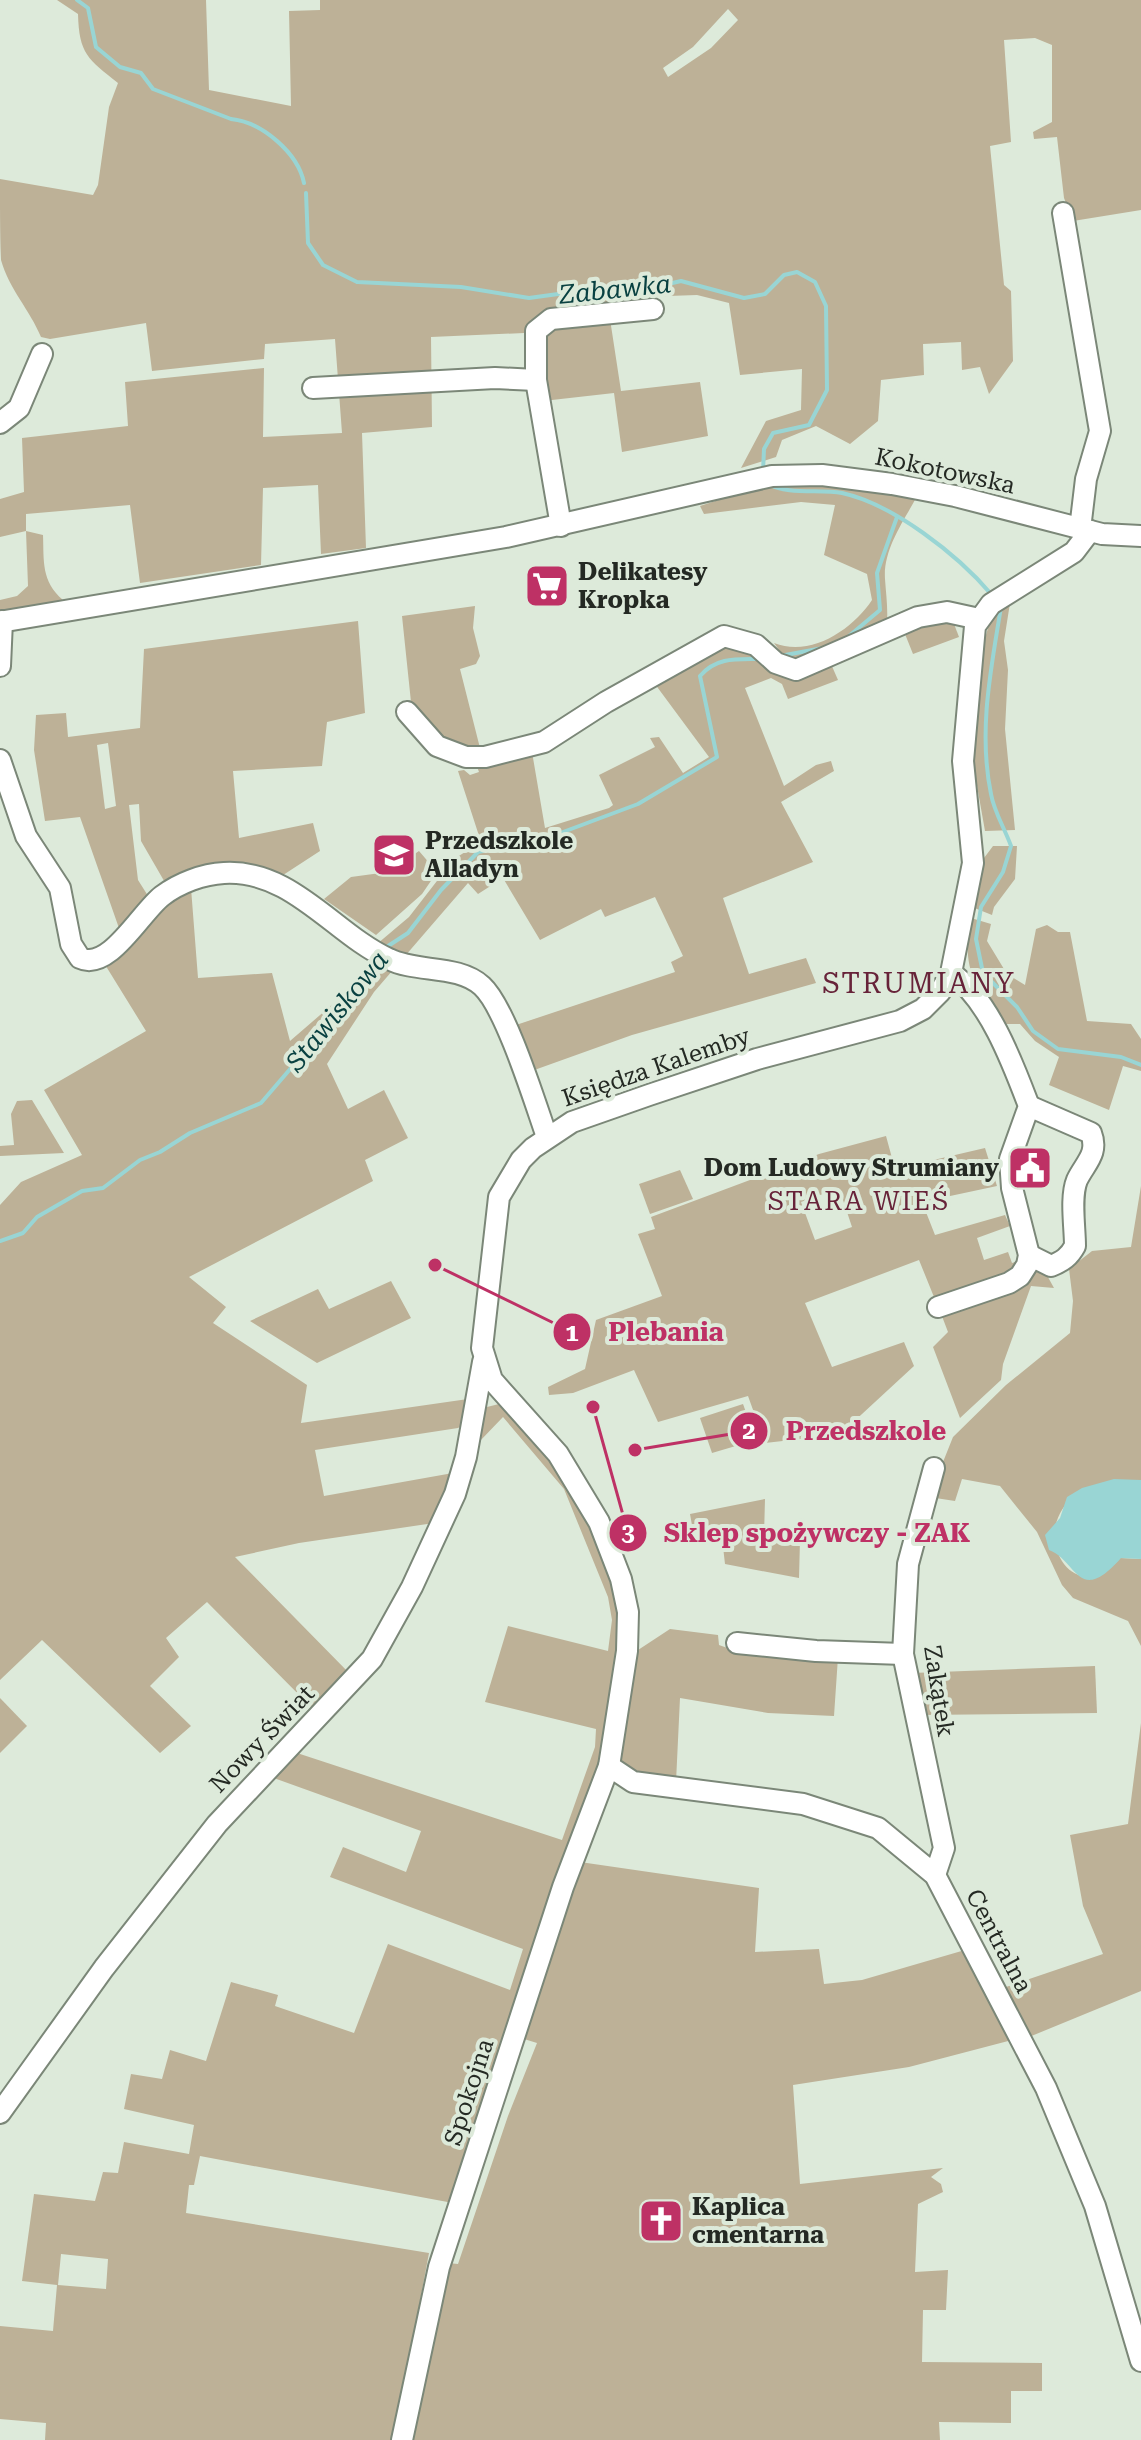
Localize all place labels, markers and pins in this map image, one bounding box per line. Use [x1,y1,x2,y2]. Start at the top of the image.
place label: Delikatesy Kropka [578,558,708,614]
supermarket icon: Delikatesy Kropka [523,562,571,610]
place label: Przedszkole Alladyn [425,827,573,883]
school or university icon: Przedszkole Alladyn [370,831,418,879]
public building icon: Dom Ludowy Strumiany [1006,1144,1054,1192]
place label: Dom Ludowy Strumiany [704,1154,1000,1182]
callout: Plebania [552,1307,740,1357]
callout: Przedszkole [729,1406,962,1456]
callout: Sklep spożywczy - ZAK [608,1508,987,1558]
place label: Kaplica cmentarna [692,2193,824,2249]
church icon: Kaplica cmentarna [637,2197,685,2245]

